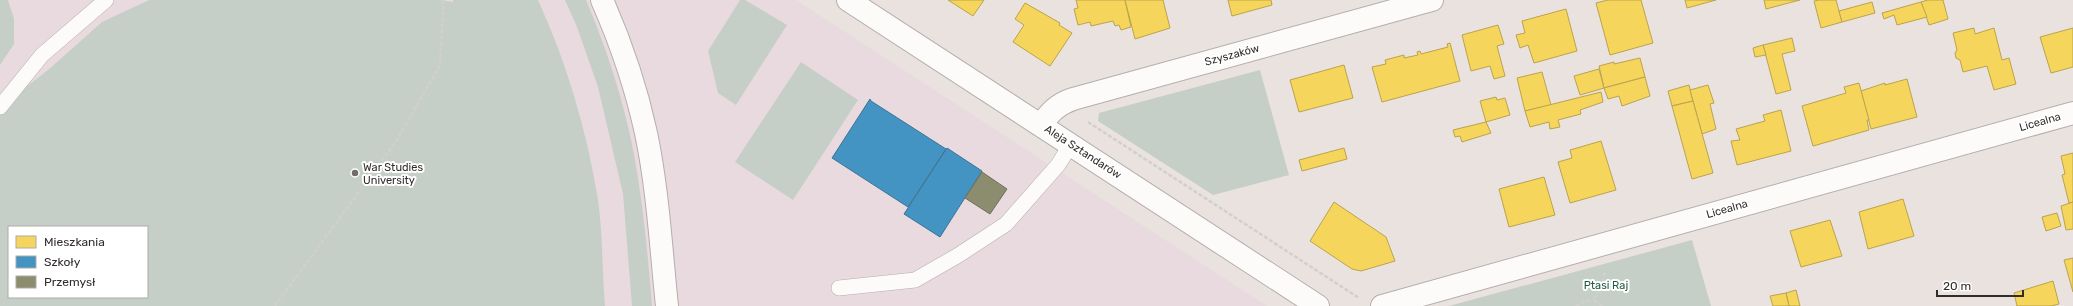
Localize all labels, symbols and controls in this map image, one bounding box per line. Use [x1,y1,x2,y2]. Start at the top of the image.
street label: Szyszaków [1203,41,1261,69]
street label: Licealna [2018,110,2062,134]
street label: Aleja Sztandarów [1042,122,1124,182]
place label: War Studies University [363,161,423,187]
marker: War Studies University [350,168,360,178]
street label: Licealna [1705,197,1749,221]
legend [8,226,148,298]
text: Mieszkania [44,235,105,249]
text: Szkoły [44,255,81,269]
scale bar [1937,272,2023,298]
text: Przemysł [44,275,96,289]
park label: Ptasi Raj [1584,279,1628,292]
text: 20 m [1943,279,1971,293]

